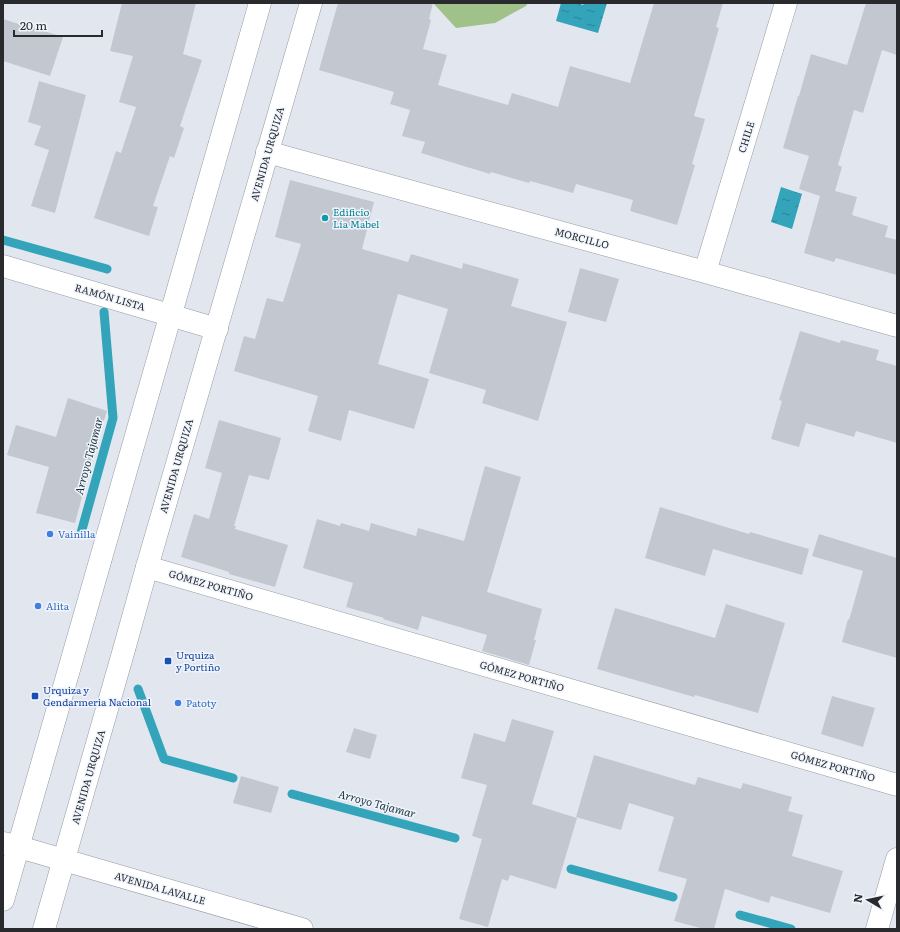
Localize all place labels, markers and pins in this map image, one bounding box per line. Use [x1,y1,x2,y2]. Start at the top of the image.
place label: Edificio Lía Mabel [333,204,380,231]
marker: Edificio Lía Mabel [320,213,330,223]
place label: Vainilla [58,526,96,541]
marker: Vainilla [45,529,55,539]
place label: Alita [46,598,70,613]
marker: Alita [33,601,43,611]
place label: Urquiza y Portiño [176,647,220,674]
marker: Urquiza y Portiño [163,656,173,666]
place label: Urquiza y Gendarmeria Nacional [43,682,152,709]
marker: Urquiza y Gendarmeria Nacional [30,691,40,701]
place label: Patoty [186,695,217,710]
marker: Patoty [173,698,183,708]

